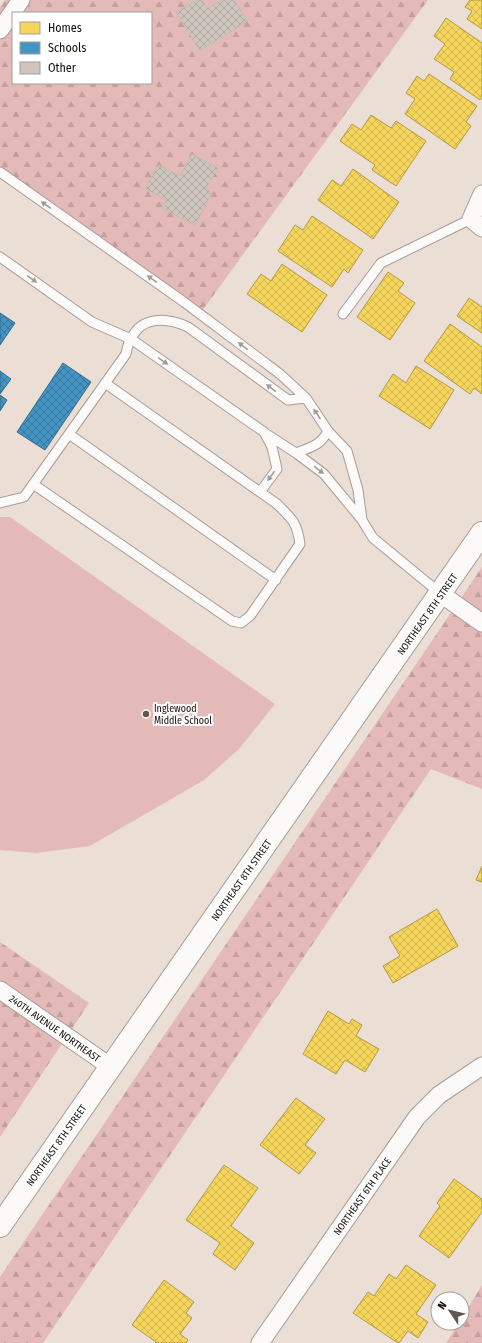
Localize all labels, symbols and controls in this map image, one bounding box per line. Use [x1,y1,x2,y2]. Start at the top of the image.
legend [12,12,152,84]
text: Homes [48,21,82,35]
text: Schools [48,41,86,55]
text: Other [48,61,77,75]
one-way arrow [41,201,51,209]
one-way arrow [27,275,37,283]
one-way arrow [147,275,158,283]
one-way arrow [238,342,249,350]
one-way arrow [157,357,168,365]
one-way arrow [266,384,277,392]
one-way arrow [313,409,321,419]
one-way arrow [313,465,324,474]
one-way arrow [267,471,276,482]
street label: NORTHEAST 8TH STREET [395,571,461,658]
place label: Inglewood Middle School [154,703,212,727]
marker: Inglewood Middle School [141,709,151,719]
street label: NORTHEAST 8TH STREET [209,837,275,924]
street label: 240TH AVENUE NORTHEAST [7,993,103,1065]
street label: NORTHEAST 8TH STREET [24,1102,90,1189]
street label: NORTHEAST 6TH PLACE [332,1155,394,1238]
north arrow [430,1291,470,1331]
text: N [435,1299,449,1312]

